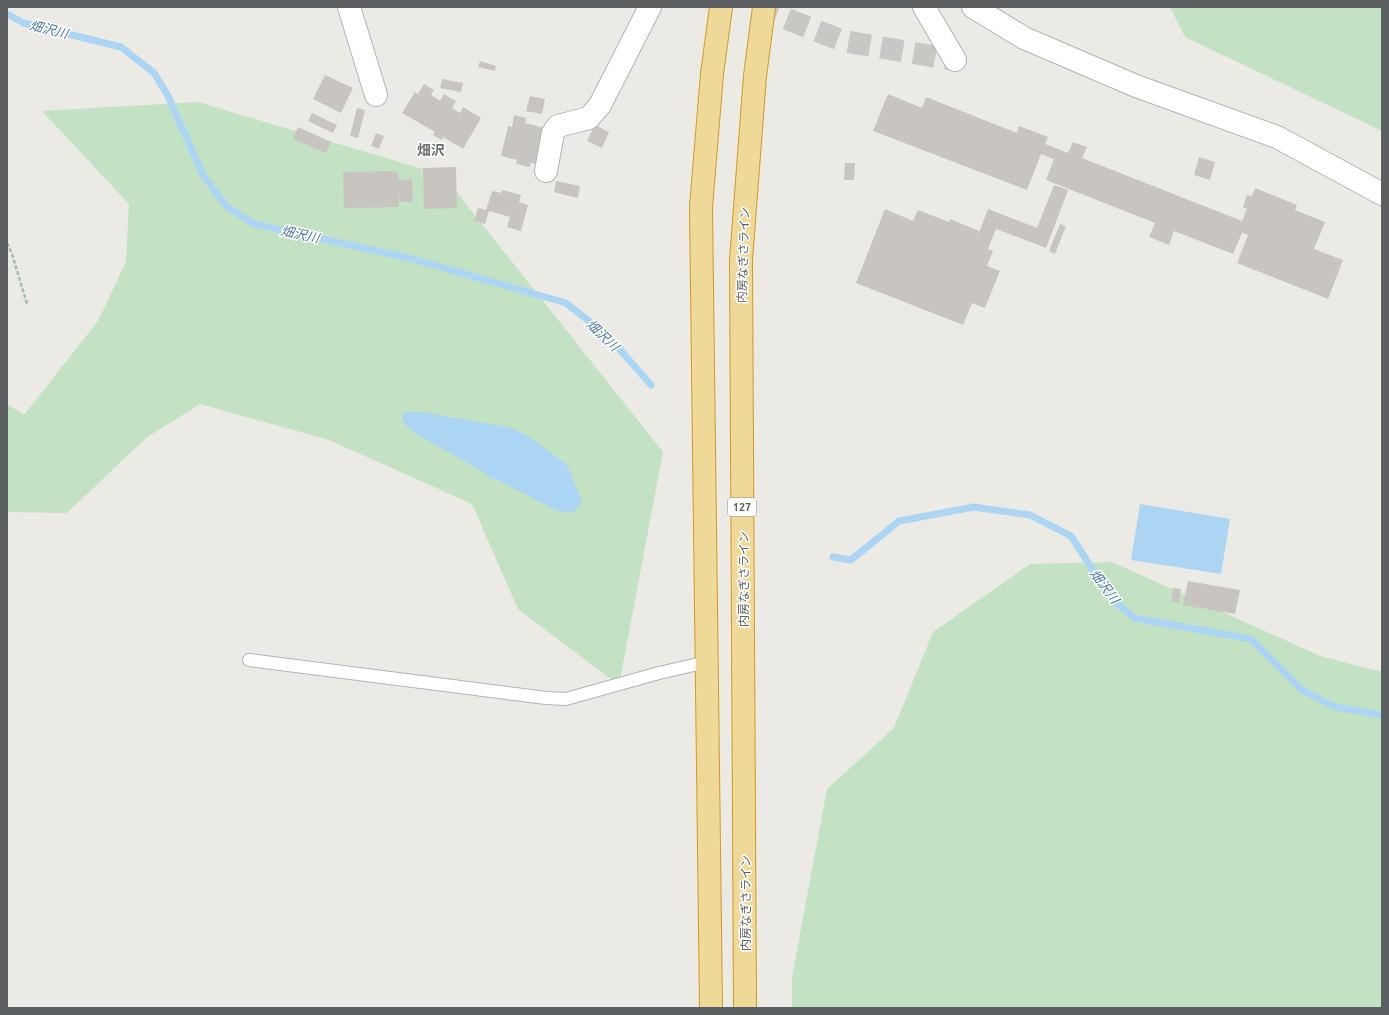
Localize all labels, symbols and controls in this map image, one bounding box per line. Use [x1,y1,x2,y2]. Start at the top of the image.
water label: 畑沢川 [28,17,72,41]
district label: 畑沢 [417,142,445,158]
street label: 内房なぎさライン [735,207,751,303]
water label: 畑沢川 [279,223,322,245]
water label: 畑沢川 [584,317,623,355]
road number: 127 [728,498,756,516]
street label: 内房なぎさライン [737,531,750,627]
water label: 畑沢川 [1088,566,1124,607]
street label: 内房なぎさライン [739,855,752,951]

